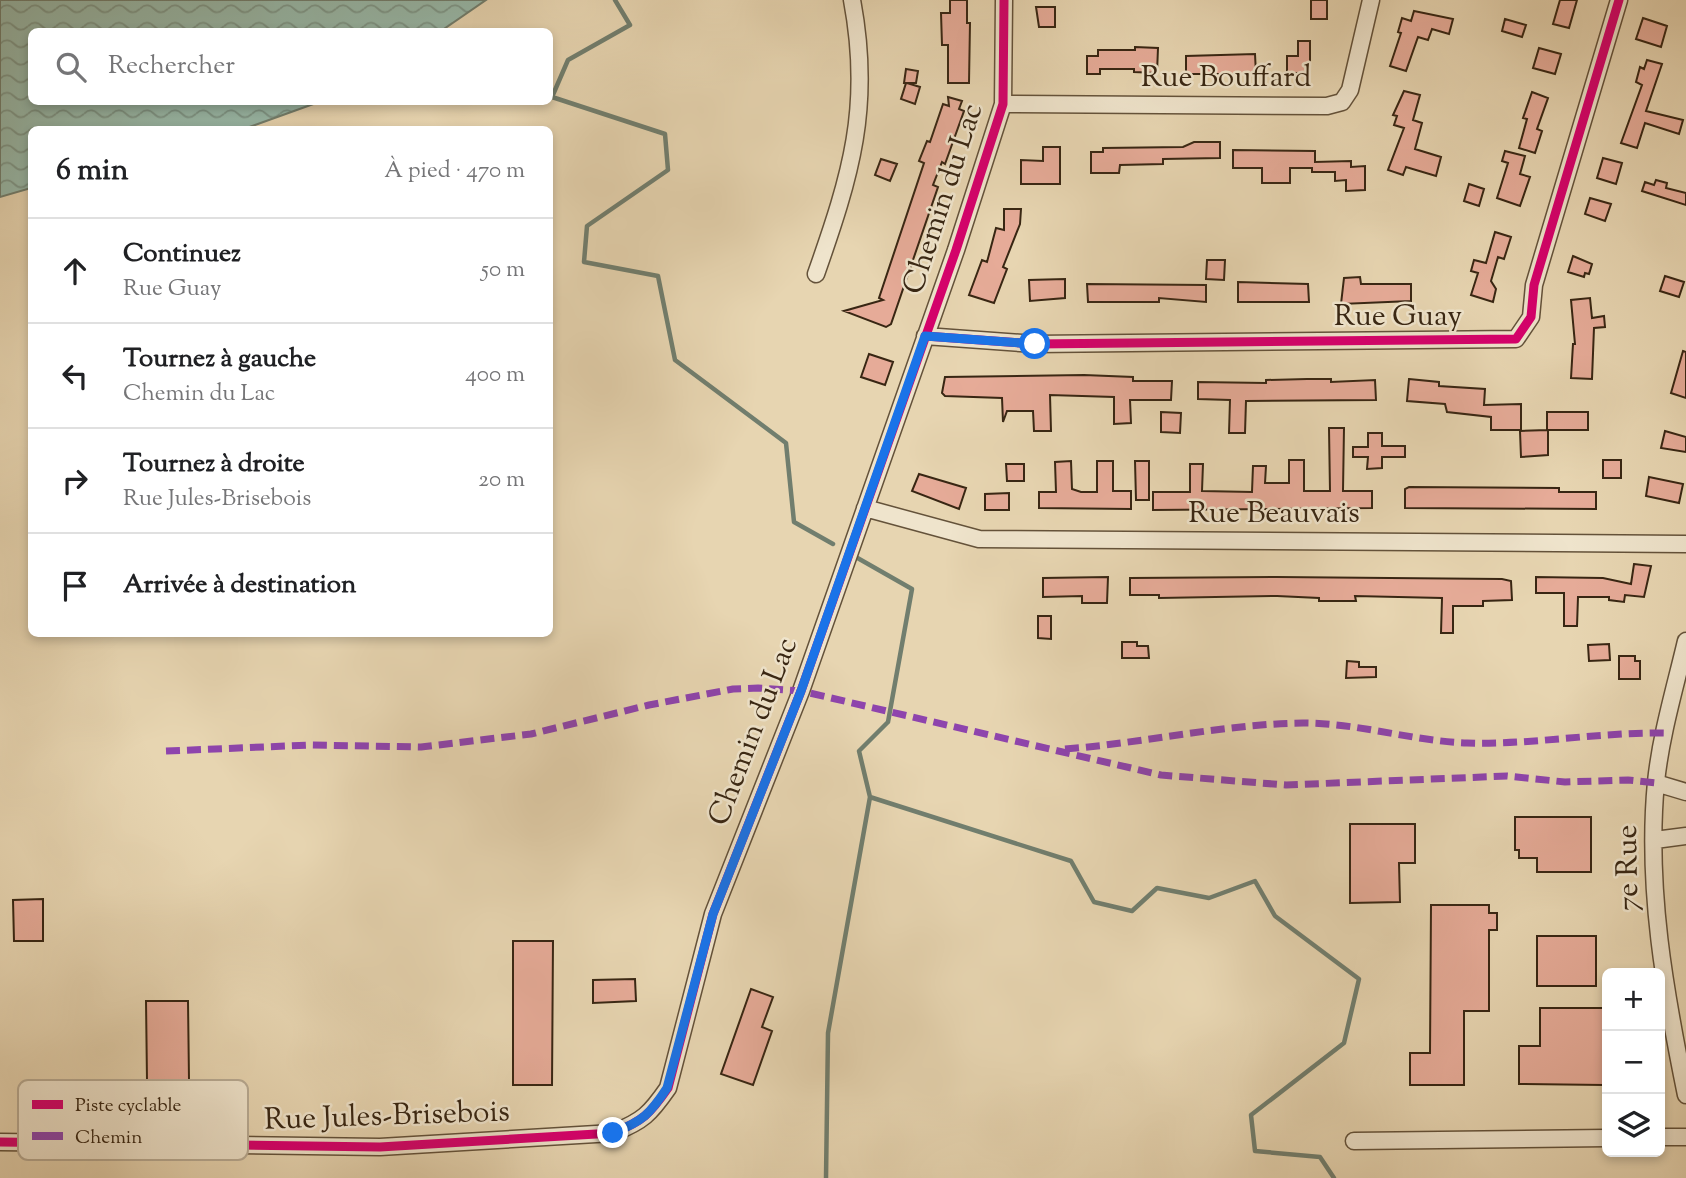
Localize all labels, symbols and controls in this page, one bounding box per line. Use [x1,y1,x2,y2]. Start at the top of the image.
search box [28,28,553,105]
icon: search [52,48,90,86]
text: Rechercher [108,48,235,85]
street label: Rue Bouffard [1141,57,1311,100]
street label: Chemin du Lac [893,98,995,300]
text: 6 min [56,150,128,193]
text: À pied · 470 m [384,155,525,188]
text: Continuez [123,236,241,273]
icon: ahead [56,252,94,290]
text: 50 m [481,254,525,287]
text: Rue Guay [123,273,222,306]
street label: Rue Guay [1334,296,1462,339]
route start [1019,328,1050,359]
text: Tournez à gauche [123,341,316,378]
icon: left [56,357,94,395]
text: 400 m [465,359,525,392]
text: Chemin du Lac [123,378,275,411]
text: Tournez à droite [123,446,305,483]
icon: right [56,462,94,500]
text: 20 m [478,464,525,497]
text: Rue Jules-Brisebois [123,483,311,516]
street label: Rue Beauvais [1188,493,1360,536]
icon: arrive [56,567,94,605]
text: Arrivée à destination [123,567,356,604]
street label: Chemin du Lac [698,632,810,832]
street label: 7e Rue [1607,824,1651,912]
map controls [1602,968,1665,1157]
button: + [1602,968,1665,1031]
button: − [1602,1031,1665,1094]
legend [18,1080,248,1160]
street label: Rue Jules-Brisebois [264,1091,510,1143]
text: Piste cyclable [75,1093,182,1120]
button: layers [1602,1094,1665,1157]
route end [597,1117,628,1148]
text: Chemin [75,1125,143,1152]

